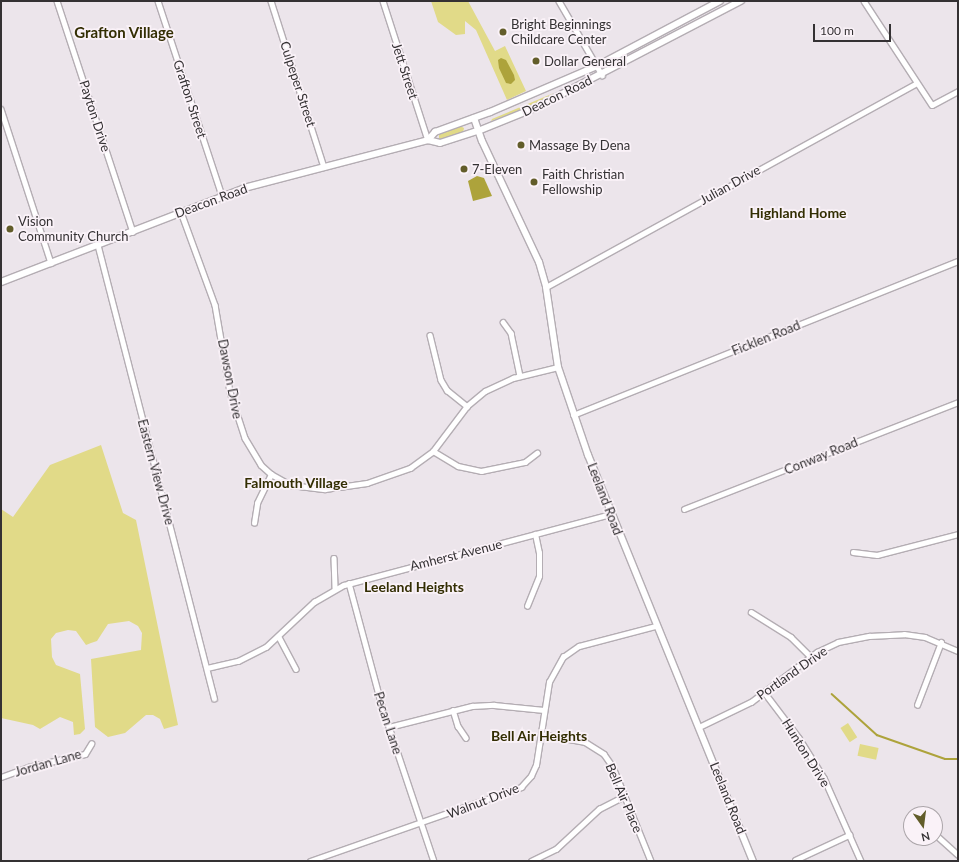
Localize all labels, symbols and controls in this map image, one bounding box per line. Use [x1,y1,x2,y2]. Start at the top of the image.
scale bar [815,16,893,42]
place label: Bright Beginnings Childcare Center [511,17,611,48]
text: 100 m [820,23,854,38]
district label: Grafton Village [74,24,174,42]
marker: Bright Beginnings Childcare Center [498,27,508,37]
street label: Culpeper Street [277,39,319,129]
street label: Jett Street [389,41,421,101]
place label: Dollar General [544,53,626,69]
marker: Dollar General [531,56,541,66]
street label: Grafton Street [170,58,210,140]
street label: Deacon Road [519,72,595,120]
street label: Payton Drive [76,78,114,154]
place label: Massage By Dena [529,137,631,153]
marker: Massage By Dena [516,140,526,150]
place label: 7-Eleven [472,161,522,177]
street label: Julian Drive [697,162,763,208]
marker: 7-Eleven [459,164,469,174]
place label: Faith Christian Fellowship [542,167,624,198]
marker: Faith Christian Fellowship [529,177,539,187]
street label: Deacon Road [173,181,249,221]
district label: Highland Home [749,205,847,221]
place label: Vision Community Church [18,214,129,245]
marker: Vision Community Church [5,224,15,234]
street label: Ficklen Road [729,317,803,359]
street label: Dawson Drive [215,338,245,420]
street label: Eastern View Drive [134,417,178,527]
street label: Conway Road [782,434,860,478]
street label: Leeland Road [584,461,626,537]
district label: Falmouth Village [244,475,348,491]
street label: Amherst Avenue [408,536,504,574]
district label: Leeland Heights [364,579,464,595]
street label: Portland Drive [754,643,830,703]
street label: Pecan Lane [371,690,405,756]
street label: Hunton Drive [779,716,833,790]
district label: Bell Air Heights [491,728,587,744]
street label: Jordan Lane [13,746,83,780]
street label: Leeland Road [707,760,749,836]
street label: Bell Air Place [602,761,646,835]
street label: Walnut Drive [445,780,521,822]
north arrow [903,806,943,846]
text: N [920,830,931,844]

